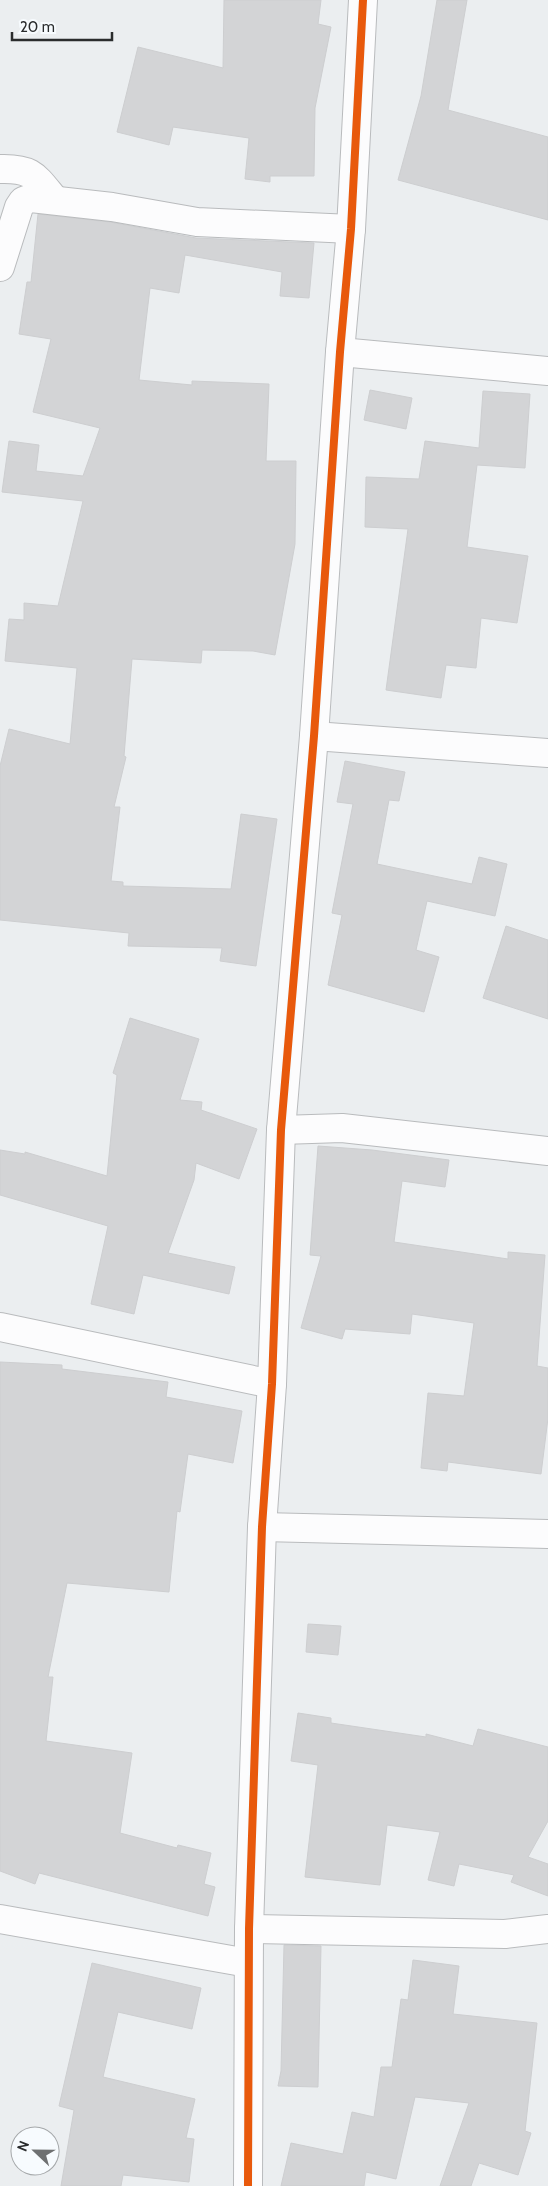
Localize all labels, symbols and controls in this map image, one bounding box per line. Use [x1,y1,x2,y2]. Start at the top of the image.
scale bar [12,10,112,42]
text: 20 m [20,18,55,36]
north arrow [10,2126,60,2176]
text: N [13,2138,33,2154]

